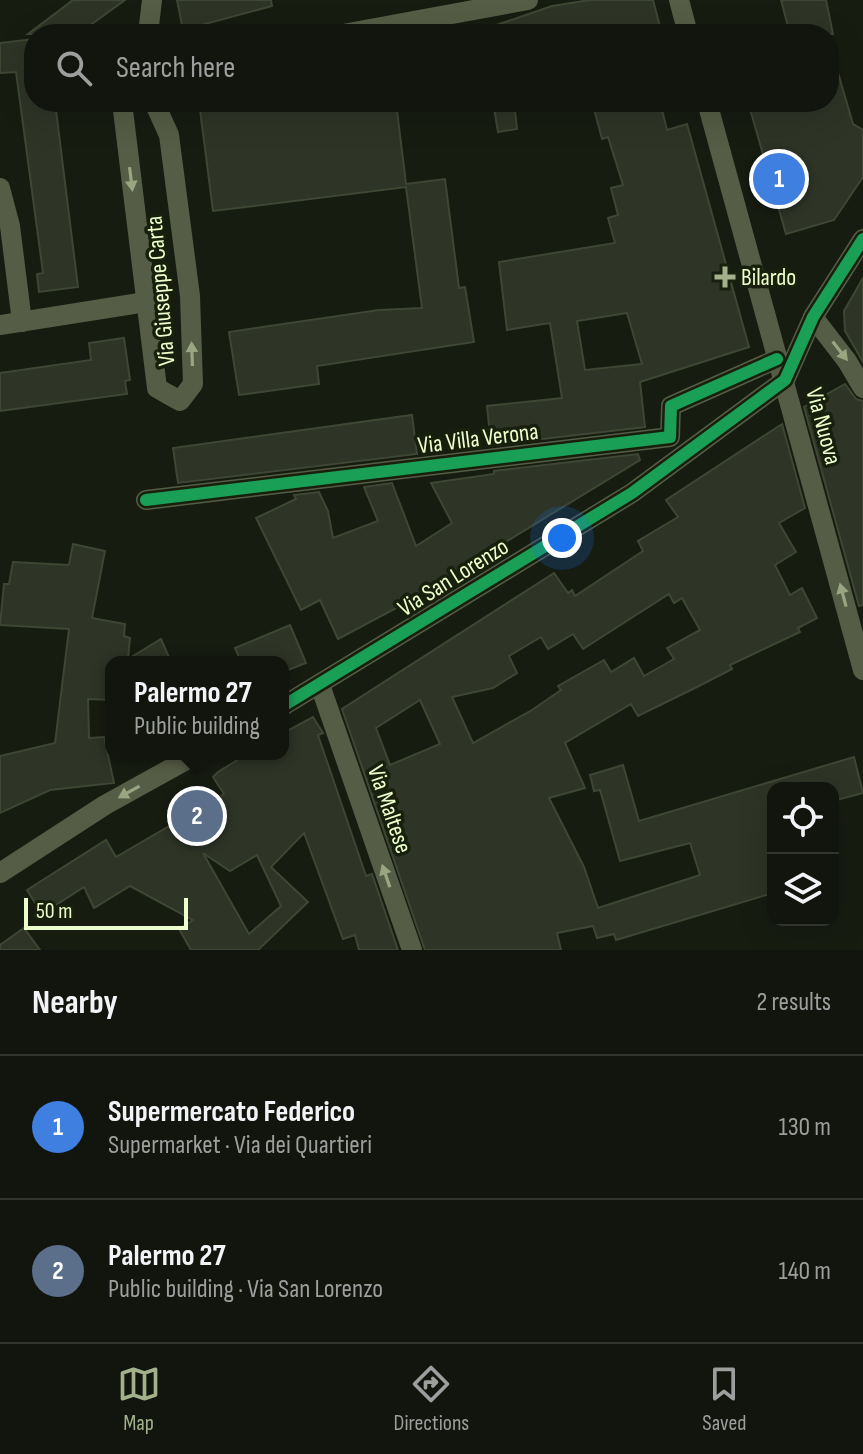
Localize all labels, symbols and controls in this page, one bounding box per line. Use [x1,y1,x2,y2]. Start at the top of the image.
search box [24,24,839,112]
icon: search [52,46,96,90]
text: Search here [116,50,235,86]
pin: 1 [753,149,805,209]
one-way arrow [125,167,138,192]
street label: Via Giuseppe Carta [139,215,182,367]
place label: Bilardo [741,263,796,292]
marker: Bilardo [716,268,734,286]
one-way arrow [186,341,199,366]
one-way arrow [831,341,847,361]
street label: Via Nuova [799,384,848,468]
street label: Via Villa Verona [416,417,540,460]
your location [542,518,582,558]
street label: Via San Lorenzo [393,532,514,623]
one-way arrow [836,582,848,607]
popup [105,656,289,760]
text: Palermo 27 [134,675,252,711]
text: Public building [134,711,260,742]
street label: Via Maltese [361,761,418,857]
map controls [767,782,839,926]
button: locate [767,782,839,854]
one-way arrow [118,785,140,799]
pin: 2 [171,786,223,846]
button: layers [767,854,839,926]
one-way arrow [379,864,391,888]
scale bar [24,894,188,930]
text: 50 m [36,898,72,925]
text: Nearby [32,982,118,1023]
text: 2 results [757,987,831,1018]
text: Supermercato Federico [108,1094,355,1130]
text: 1 [53,1112,63,1143]
text: 130 m [779,1112,831,1143]
text: Supermarket · Via dei Quartieri [108,1130,372,1161]
text: Palermo 27 [108,1238,226,1274]
text: 2 [52,1256,64,1287]
text: 140 m [779,1256,831,1287]
text: Public building · Via San Lorenzo [108,1274,383,1305]
tab: Map [117,1362,161,1437]
tab: Directions [394,1362,469,1437]
tab: Saved [702,1362,746,1437]

